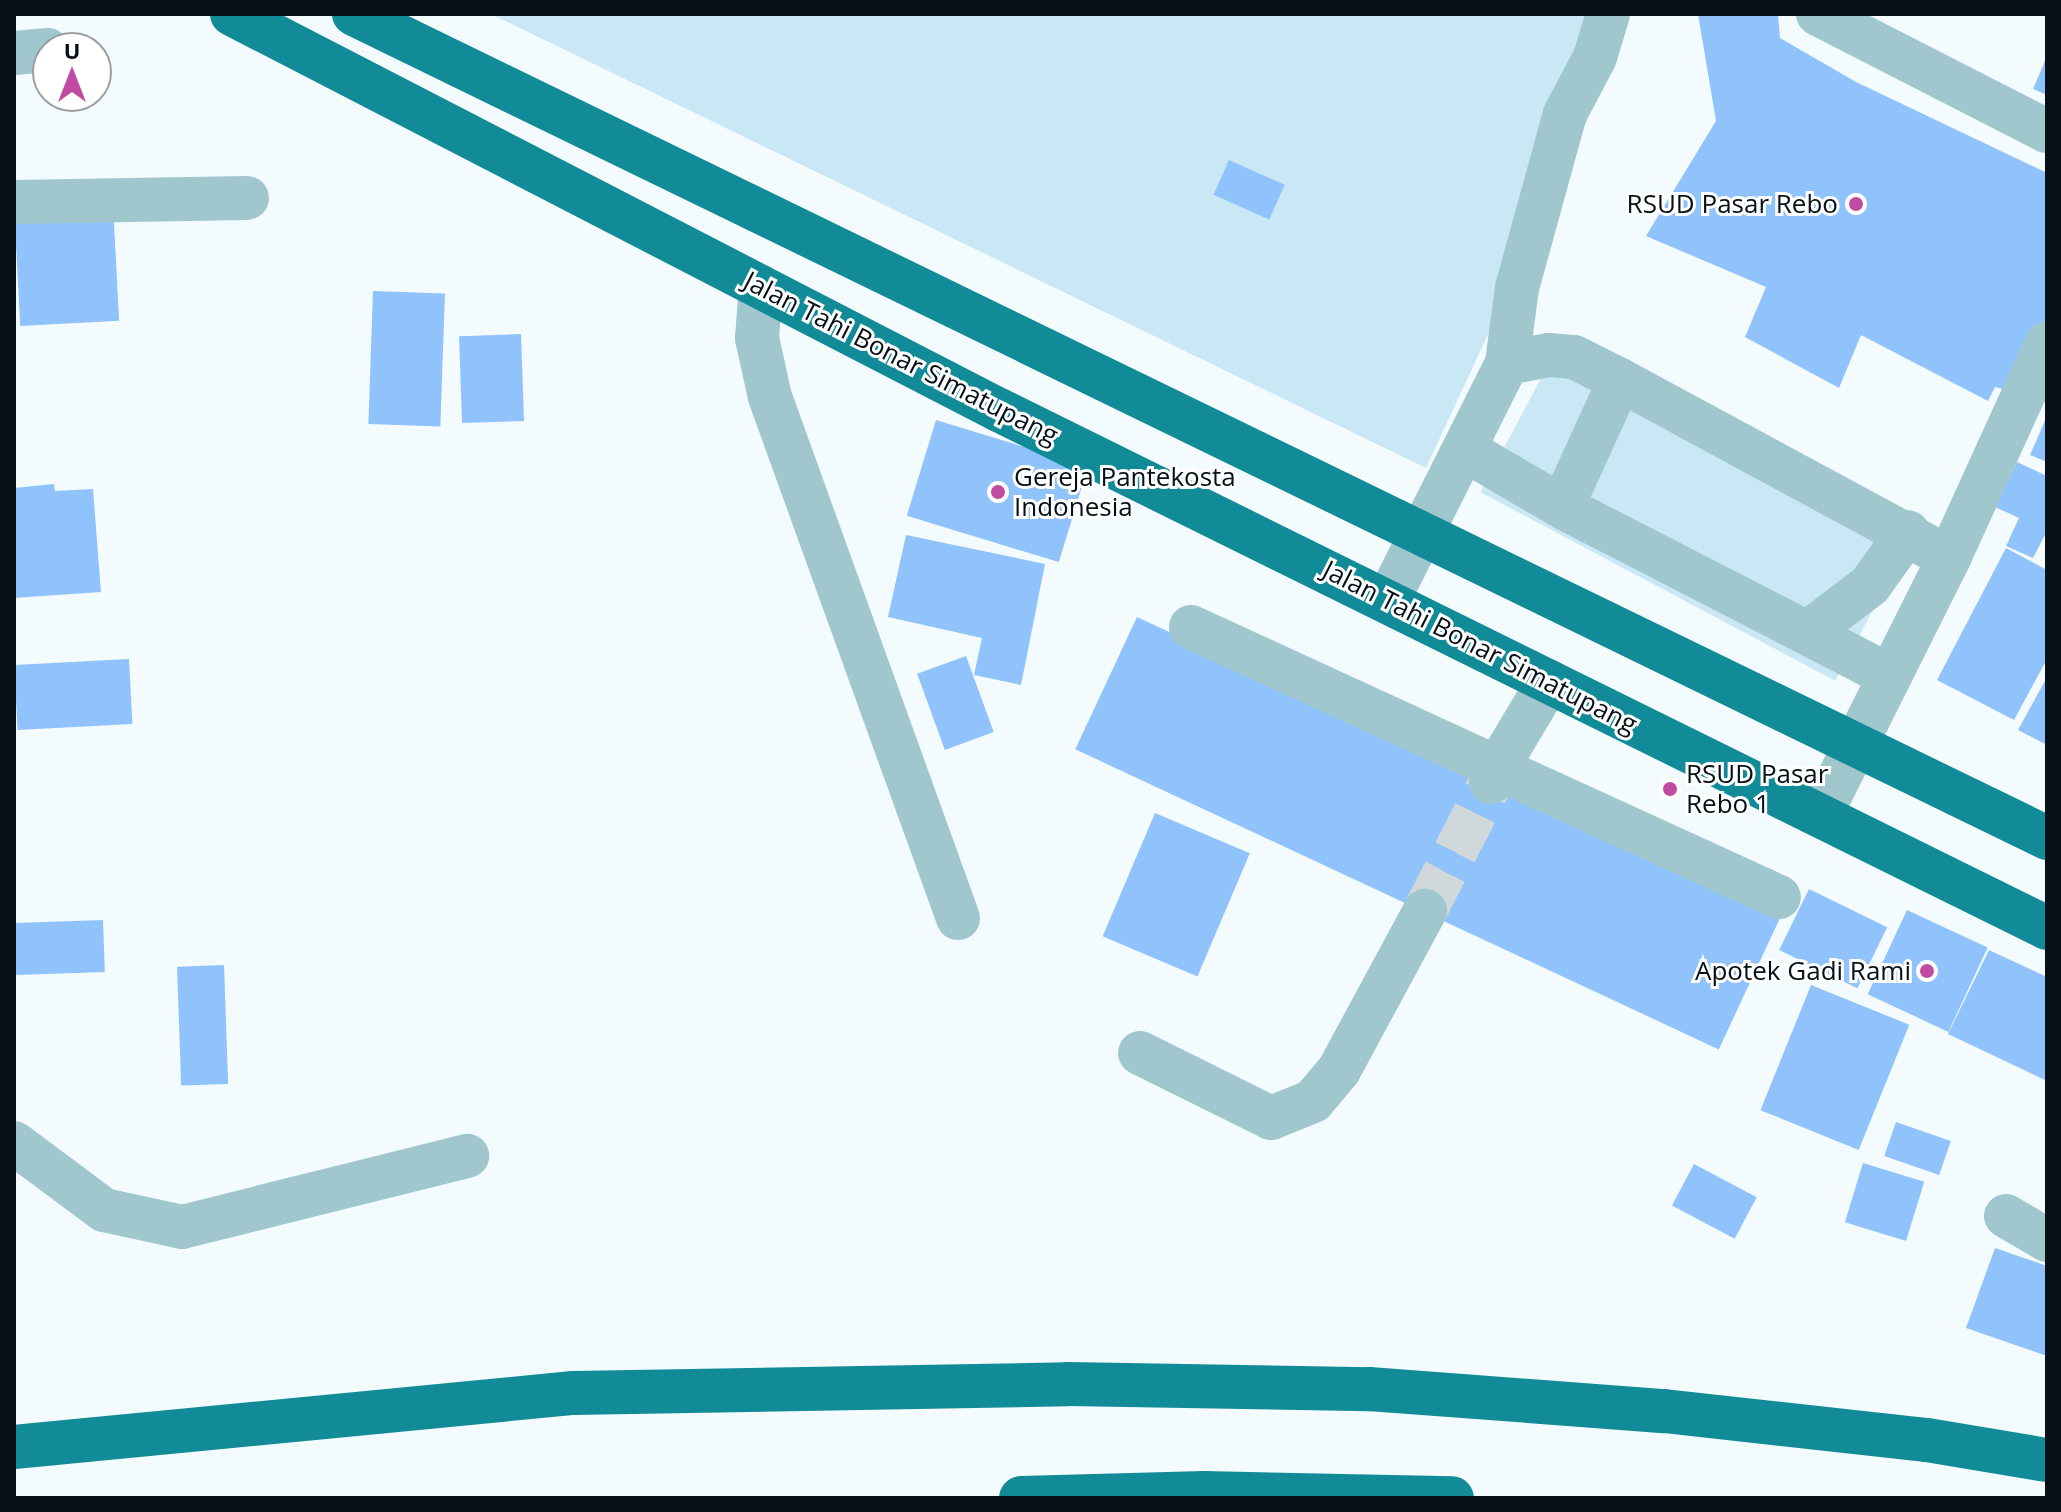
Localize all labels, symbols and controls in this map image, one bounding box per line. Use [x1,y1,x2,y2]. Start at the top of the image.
north arrow [32,32,112,112]
text: U [64,35,80,65]
place label: RSUD Pasar Rebo [1627,188,1838,220]
marker: RSUD Pasar Rebo [1845,193,1867,215]
street label: Jalan Tahi Bonar Simatupang [739,265,1063,451]
place label: Gereja Pantekosta Indonesia [1014,461,1236,522]
marker: Gereja Pantekosta Indonesia [989,483,1007,501]
street label: Jalan Tahi Bonar Simatupang [1318,554,1642,740]
place label: RSUD Pasar Rebo 1 [1686,758,1828,820]
marker: RSUD Pasar Rebo 1 [1661,780,1679,798]
place label: Apotek Gadi Rami [1695,955,1911,987]
marker: Apotek Gadi Rami [1918,962,1936,980]

